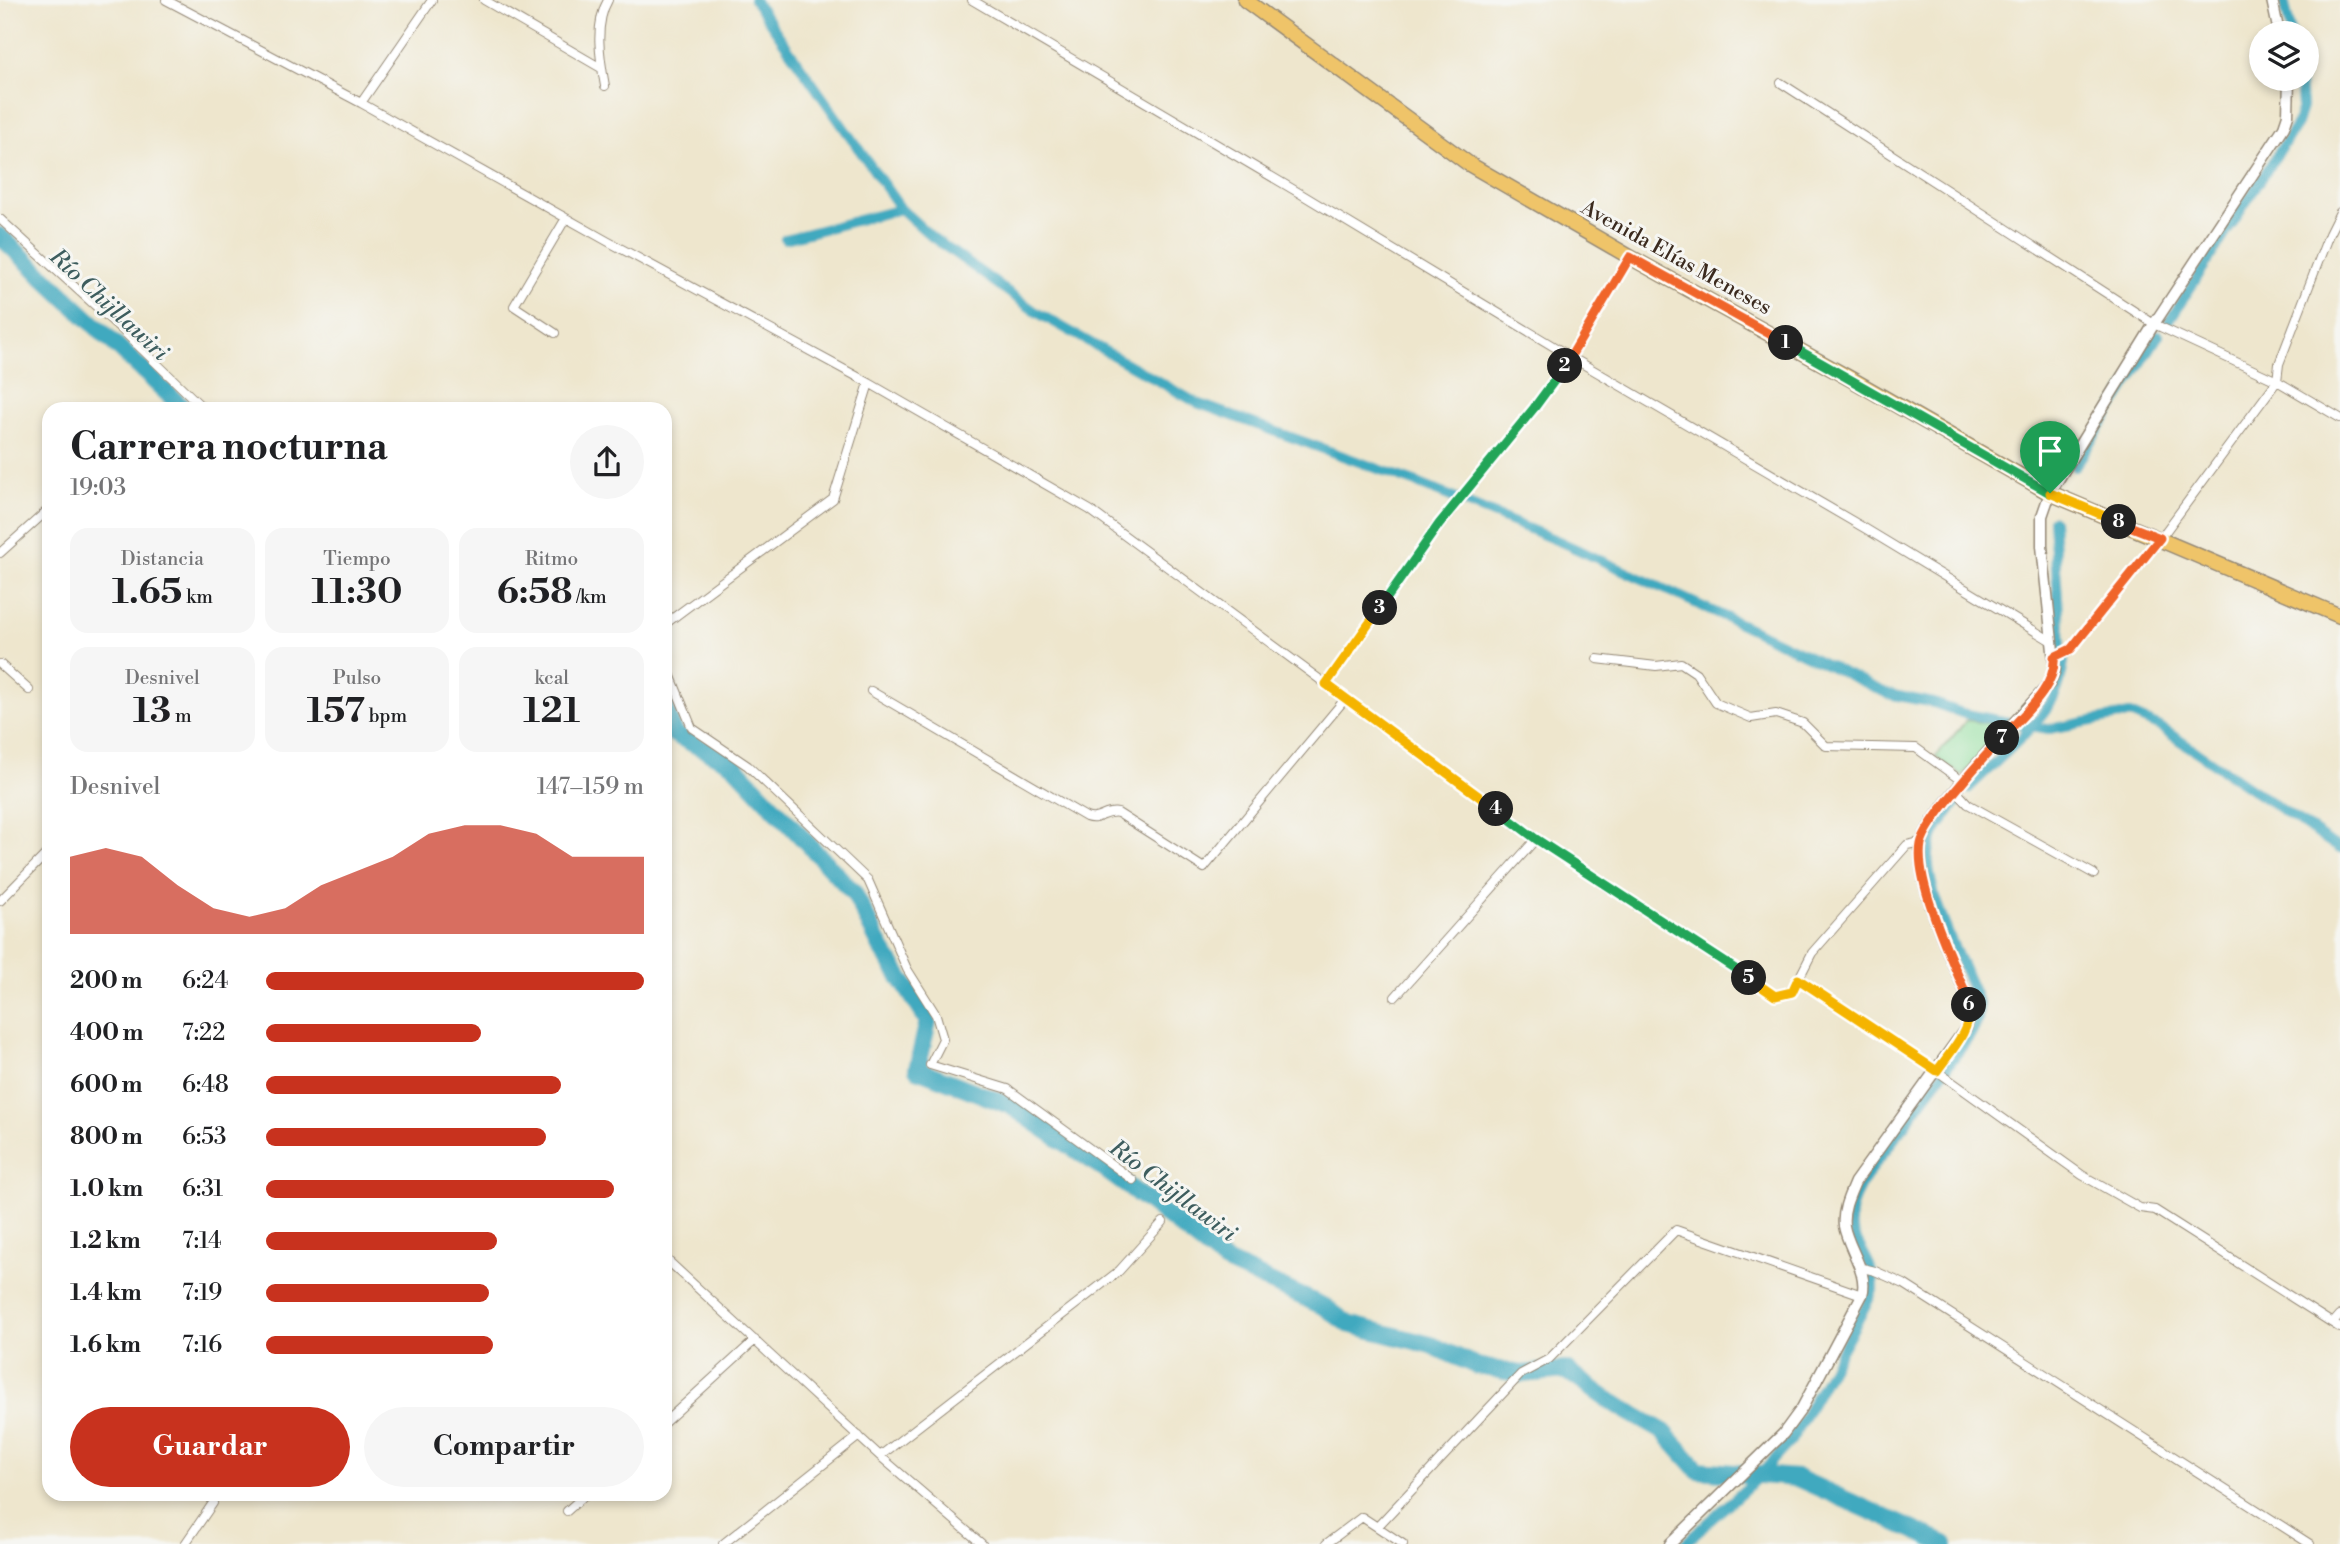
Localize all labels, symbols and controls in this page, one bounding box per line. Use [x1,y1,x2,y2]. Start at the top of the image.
map controls [2249,21,2319,91]
button: layers [2249,21,2319,91]
street label: Avenida Elías Meneses [1575,194,1776,321]
water label: Río Chijllawiri [43,242,175,368]
pin: 1 [1768,326,1803,360]
text: 1 [1781,330,1790,354]
pin: 2 [1548,348,1582,384]
text: 2 [1559,353,1570,377]
pin [2020,421,2080,493]
text: Carrera nocturna [70,424,388,471]
button: share [570,425,644,499]
icon: arrive [2031,432,2069,470]
text: 19:03 [70,474,126,502]
pin: 8 [2102,504,2136,540]
text: 8 [2112,509,2125,533]
text: Distancia [121,547,204,571]
text: Tiempo [323,547,391,571]
text: Ritmo [525,547,578,571]
text: 1.65 [112,571,182,614]
text: 11:30 [312,571,402,614]
text: 6:58 [497,571,572,614]
text: km [182,585,213,609]
text: /km [572,585,607,609]
pin: 3 [1362,590,1398,626]
text: 3 [1374,595,1385,619]
text: Desnivel [125,666,200,690]
text: Pulso [333,666,381,690]
text: kcal [534,666,569,690]
text: 13 [133,690,171,733]
text: 157 [307,690,365,733]
text: 121 [523,690,580,733]
text: m [171,704,192,728]
text: bpm [365,704,407,728]
pin: 7 [1984,720,2020,756]
text: 7 [1996,725,2007,749]
text: Desnivel [70,773,160,801]
text: 147–159 m [537,773,644,801]
pin: 4 [1478,792,1514,826]
text: 4 [1489,796,1502,820]
pin: 5 [1732,960,1766,996]
text: 5 [1743,965,1754,989]
text: 200 m [70,967,142,995]
text: 6:24 [182,967,228,995]
pin: 6 [1952,988,1986,1023]
text: 6 [1963,992,1974,1016]
text: 400 m [70,1019,143,1047]
text: 7:22 [182,1019,225,1047]
text: 600 m [70,1071,143,1099]
text: 6:48 [182,1071,229,1099]
text: 800 m [70,1123,143,1151]
text: 6:53 [182,1123,227,1151]
water label: Río Chijllawiri [1103,1133,1243,1248]
text: 1.0 km [70,1175,143,1203]
text: 6:31 [182,1175,223,1203]
text: 1.2 km [70,1227,141,1255]
text: 7:14 [182,1227,222,1255]
text: 1.4 km [70,1279,142,1307]
text: 7:19 [182,1279,222,1307]
text: 1.6 km [70,1331,141,1359]
text: 7:16 [182,1331,222,1359]
button: Guardar [70,1407,350,1487]
button: Compartir [364,1407,644,1487]

